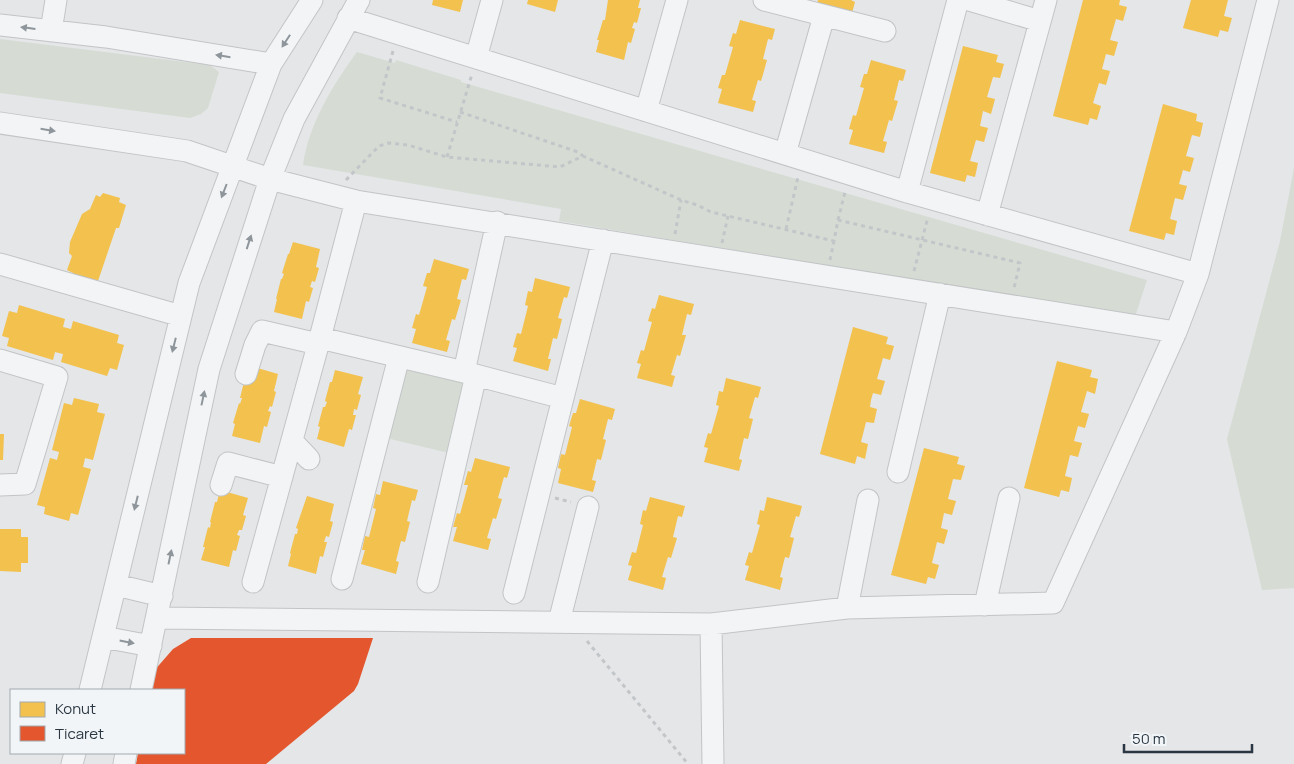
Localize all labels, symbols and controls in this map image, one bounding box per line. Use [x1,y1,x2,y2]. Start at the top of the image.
one-way arrow [19,24,35,32]
one-way arrow [281,34,290,48]
one-way arrow [215,52,231,60]
one-way arrow [41,126,57,134]
one-way arrow [220,184,228,199]
one-way arrow [246,235,254,250]
one-way arrow [170,338,178,353]
one-way arrow [199,390,207,406]
one-way arrow [132,496,140,511]
one-way arrow [166,550,174,565]
one-way arrow [120,638,136,646]
legend [10,689,185,754]
text: Konut [55,698,96,719]
scale bar [1124,722,1252,754]
text: Ticaret [55,723,104,744]
text: 50 m [1132,728,1166,749]

